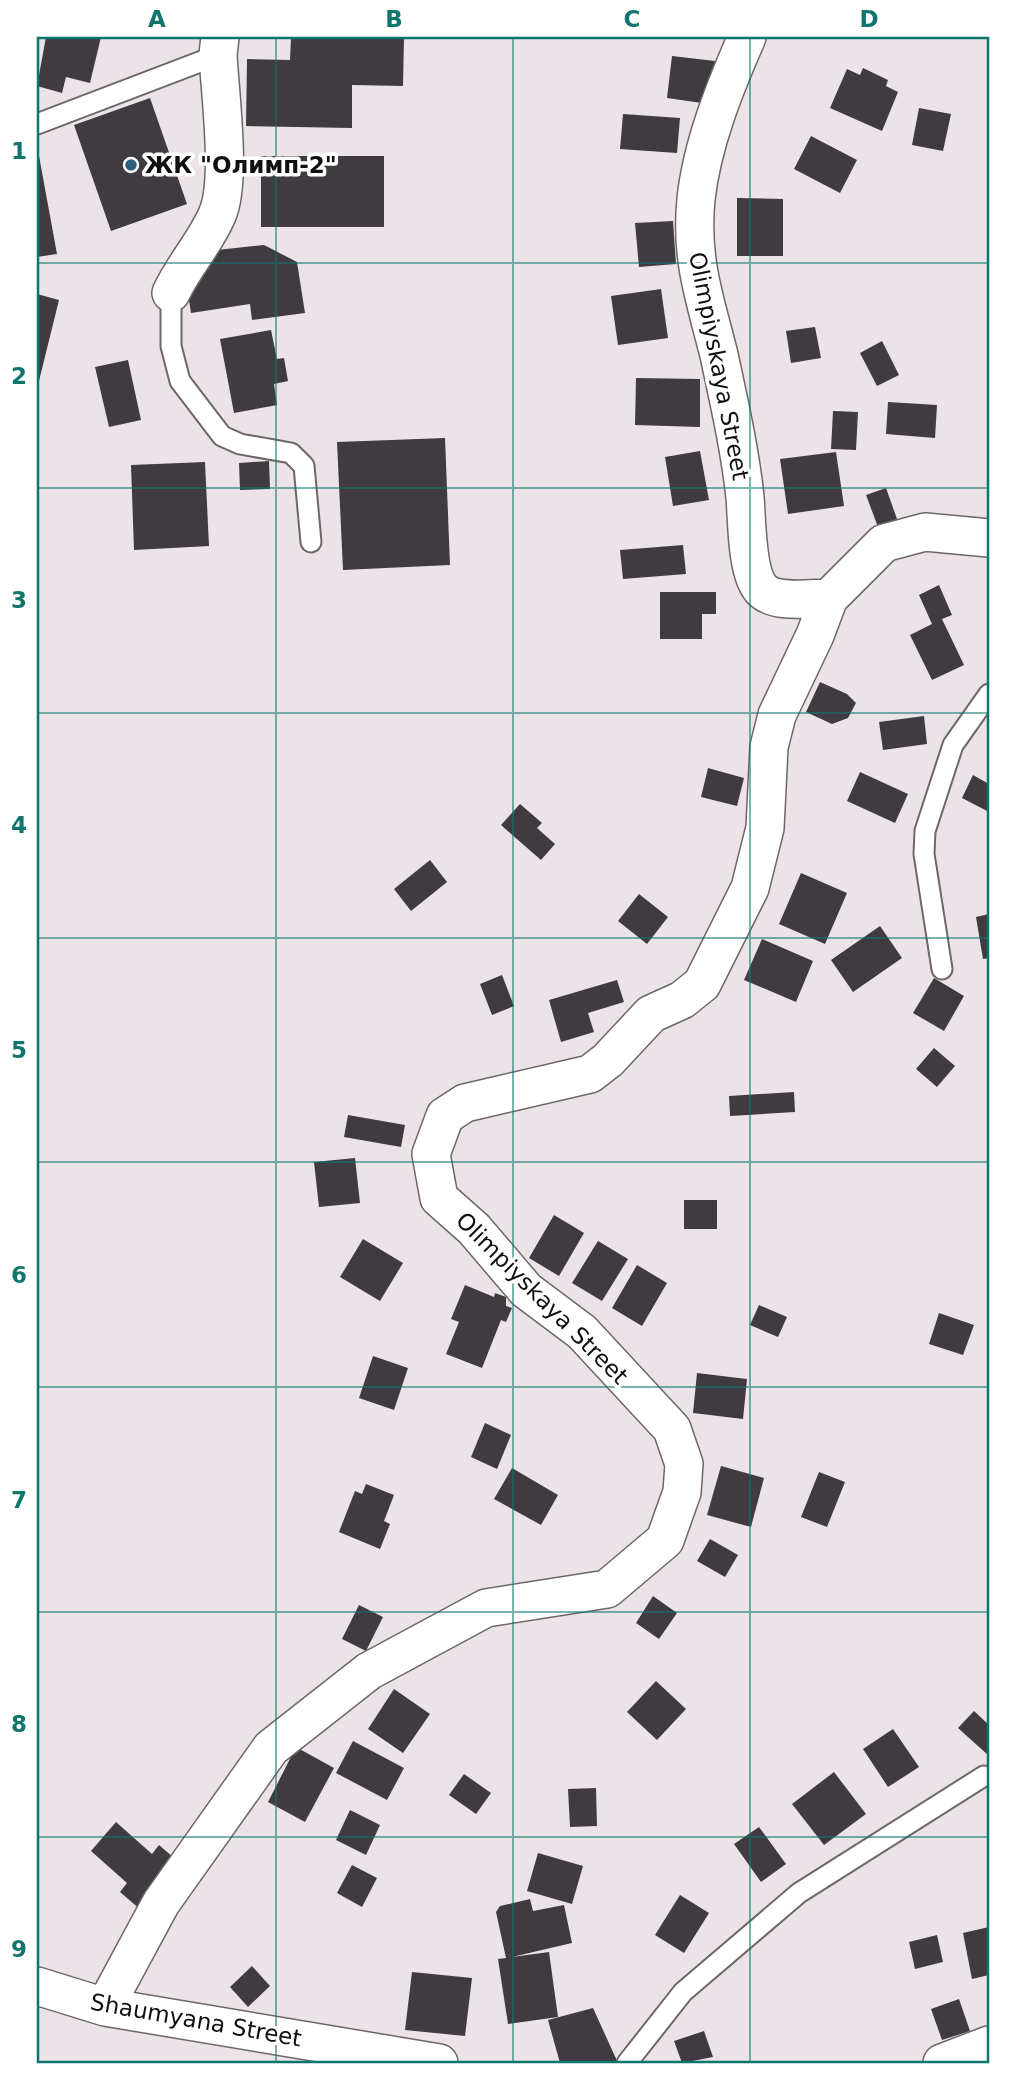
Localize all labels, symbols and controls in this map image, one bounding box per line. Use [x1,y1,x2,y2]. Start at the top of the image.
text: A [148,6,166,32]
text: B [385,6,403,32]
text: C [624,6,640,32]
text: D [859,6,879,32]
text: 1 [11,138,27,164]
place label: ЖК "Олимп-2" [145,152,337,178]
marker: ЖК "Олимп-2" [123,157,139,173]
street label: Olimpiyskaya Street [684,250,754,482]
text: 2 [11,363,27,389]
text: 3 [11,587,27,613]
text: 4 [11,812,27,838]
text: 5 [11,1037,27,1063]
street label: Olimpiyskaya Street [451,1207,633,1389]
text: 6 [11,1262,27,1288]
text: 7 [11,1487,27,1513]
text: 8 [11,1711,27,1737]
text: 9 [11,1936,27,1962]
street label: Shaumyana Street [88,1989,304,2051]

